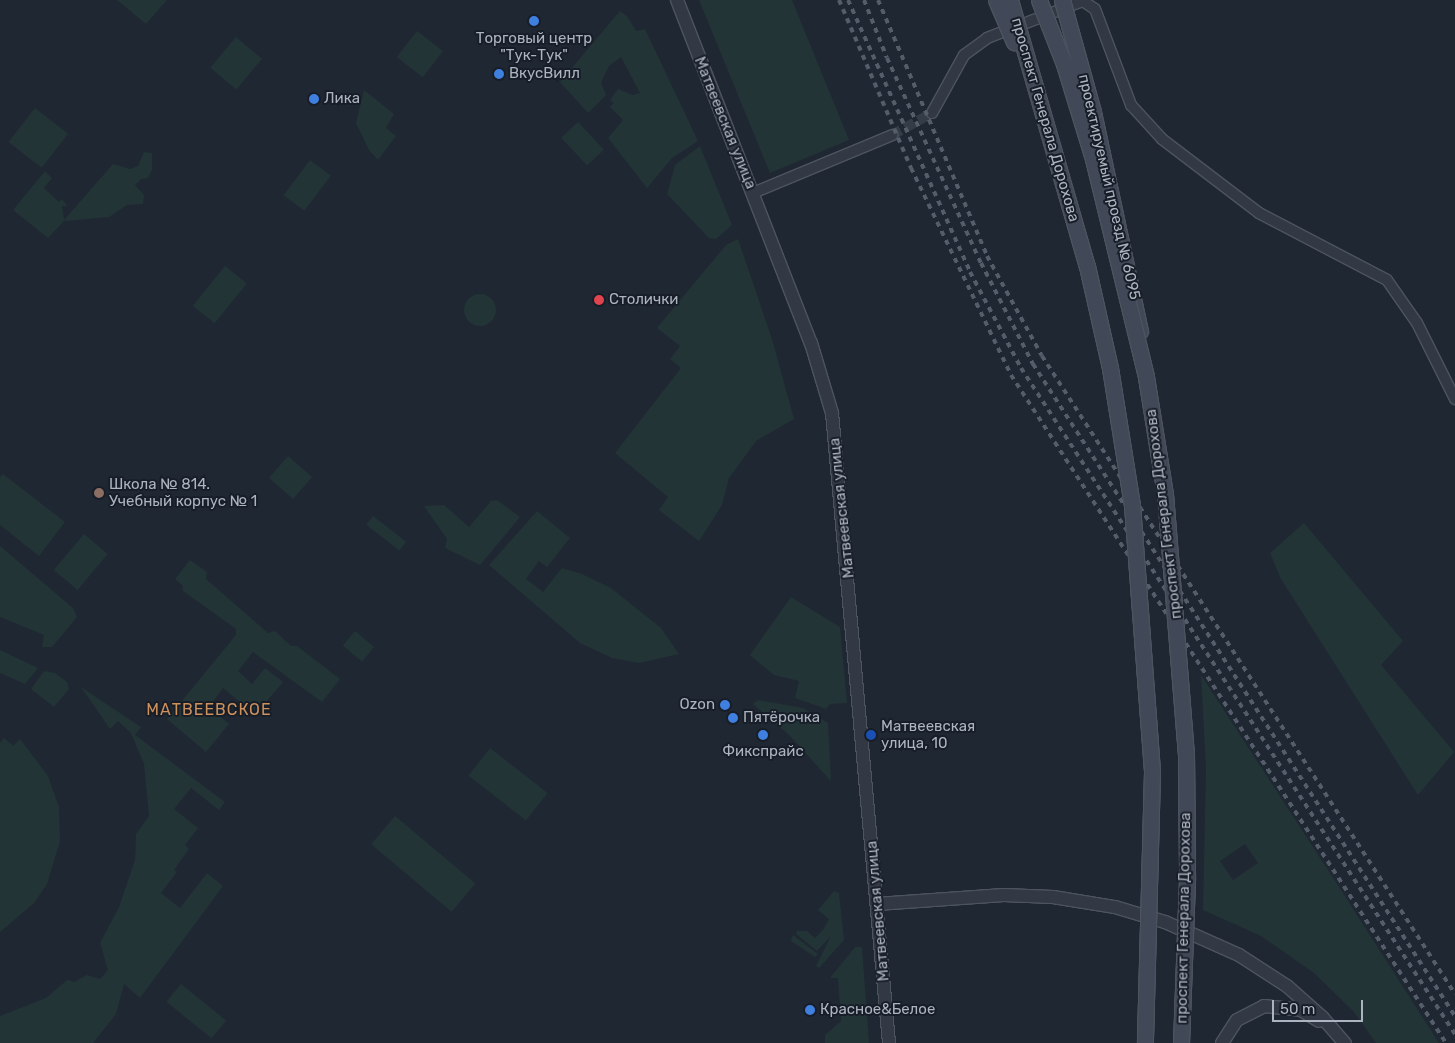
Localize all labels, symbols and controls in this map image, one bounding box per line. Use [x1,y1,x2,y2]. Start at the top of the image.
marker: Торговый центр "Тук-Тук" [528,15,540,27]
street label: проспект Генерала Дорохова [1007,16,1083,224]
place label: Торговый центр "Тук-Тук" [476,29,592,64]
street label: Матвеевская улица [690,54,760,192]
place label: ВкусВилл [509,65,580,83]
marker: ВкусВилл [493,68,505,80]
street label: проектируемый проезд № 6095 [1074,72,1144,302]
place label: Лика [324,90,360,108]
marker: Лика [308,93,320,105]
place label: Столички [609,291,678,309]
marker: Столички [593,294,605,306]
street label: проспект Генерала Дорохова [1142,408,1186,620]
street label: Матвеевская улица [826,437,858,579]
place label: Школа № 814. Учебный корпус № 1 [109,475,257,510]
marker: Школа № 814. Учебный корпус № 1 [93,487,105,499]
place label: Ozon [680,696,715,714]
marker: Ozon [719,699,731,711]
district label: МАТВЕЕВСКОЕ [145,700,273,720]
place label: Пятёрочка [743,709,820,727]
marker: Пятёрочка [727,712,739,724]
place label: Матвеевская улица, 10 [881,717,975,752]
marker: Фикспрайс [757,729,769,741]
marker: Матвеевская улица, 10 [865,729,877,741]
place label: Фикспрайс [722,743,804,761]
street label: проспект Генерала Дорохова [1173,812,1195,1024]
street label: Матвеевская улица [863,840,893,982]
scale bar [1275,990,1366,1022]
text: 50 m [1280,1000,1315,1018]
place label: Красное&Белое [820,1001,935,1019]
marker: Красное&Белое [804,1004,816,1016]

